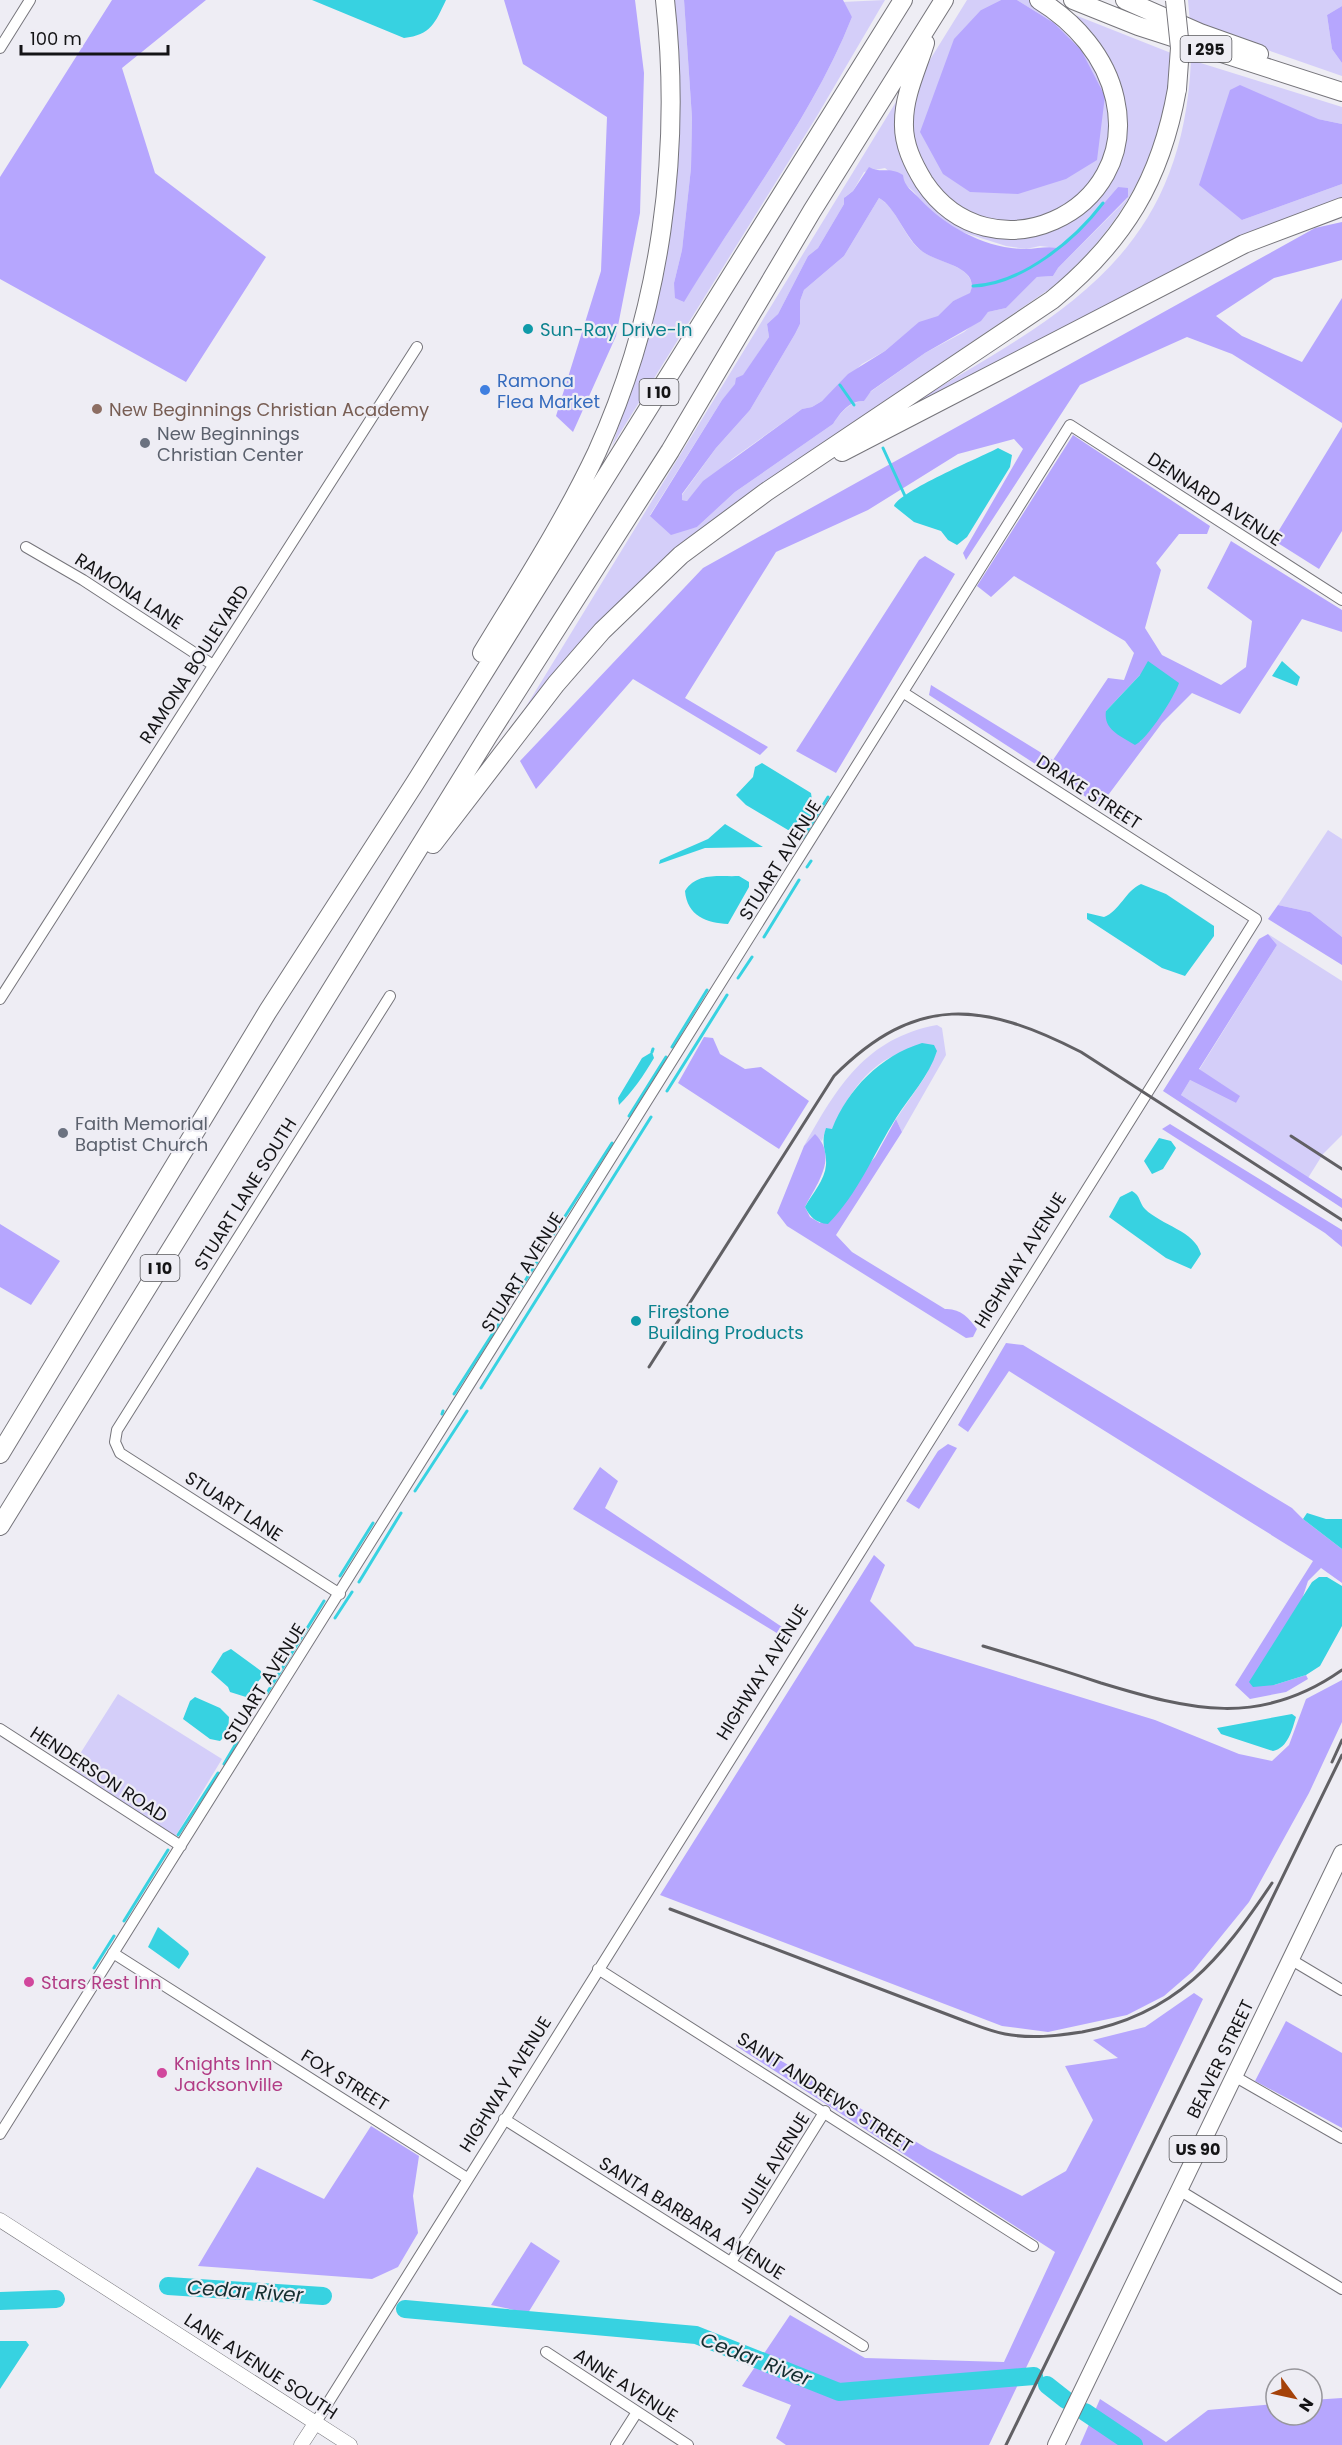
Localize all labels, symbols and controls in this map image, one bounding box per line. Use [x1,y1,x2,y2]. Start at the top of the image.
scale bar [21,18,168,56]
text: 100 m [30,26,82,51]
road number: I 295 [1180,36,1232,62]
place label: Sun-Ray Drive-In [540,317,693,342]
marker: Sun-Ray Drive-In [521,322,535,336]
place label: Ramona Flea Market [497,368,600,414]
road number: I 10 [640,379,678,405]
marker: Ramona Flea Market [478,383,492,397]
place label: New Beginnings Christian Academy [109,397,429,422]
marker: New Beginnings Christian Academy [90,402,104,416]
place label: New Beginnings Christian Center [157,421,304,467]
marker: New Beginnings Christian Center [138,436,152,450]
street label: DENNARD AVENUE [1143,446,1287,552]
street label: RAMONA LANE [70,547,188,635]
street label: RAMONA BOULEVARD [133,580,255,748]
street label: DRAKE STREET [1032,749,1146,835]
street label: STUART AVENUE [733,795,827,925]
place label: Faith Memorial Baptist Church [75,1111,208,1157]
street label: STUART LANE SOUTH [188,1113,302,1275]
marker: Faith Memorial Baptist Church [56,1126,70,1140]
street label: HIGHWAY AVENUE [968,1187,1072,1333]
street label: STUART AVENUE [475,1207,569,1337]
road number: I 10 [140,1255,180,1281]
place label: Firestone Building Products [648,1299,804,1345]
marker: Firestone Building Products [629,1314,643,1328]
street label: STUART LANE [180,1465,288,1547]
street label: HIGHWAY AVENUE [710,1599,814,1745]
street label: STUART AVENUE [217,1618,311,1748]
street label: HENDERSON ROAD [25,1720,173,1828]
place label: Stars Rest Inn [41,1970,162,1995]
marker: Stars Rest Inn [22,1975,36,1989]
street label: BEAVER STREET [1180,1995,1260,2122]
street label: HIGHWAY AVENUE [453,2011,557,2157]
street label: SAINT ANDREWS STREET [732,2026,918,2158]
street label: FOX STREET [297,2043,394,2117]
place label: Knights Inn Jacksonville [174,2051,283,2097]
marker: Knights Inn Jacksonville [155,2066,169,2080]
street label: JULIE AVENUE [733,2107,815,2219]
road number: US 90 [1170,2136,1226,2162]
street label: SANTA BARBARA AVENUE [594,2150,790,2286]
water label: Cedar River [186,2273,305,2309]
street label: LANE AVENUE SOUTH [180,2307,342,2425]
water label: Cedar River [697,2325,816,2393]
street label: ANNE AVENUE [569,2342,683,2428]
north arrow [1264,2367,1324,2427]
text: N [1293,2394,1319,2416]

